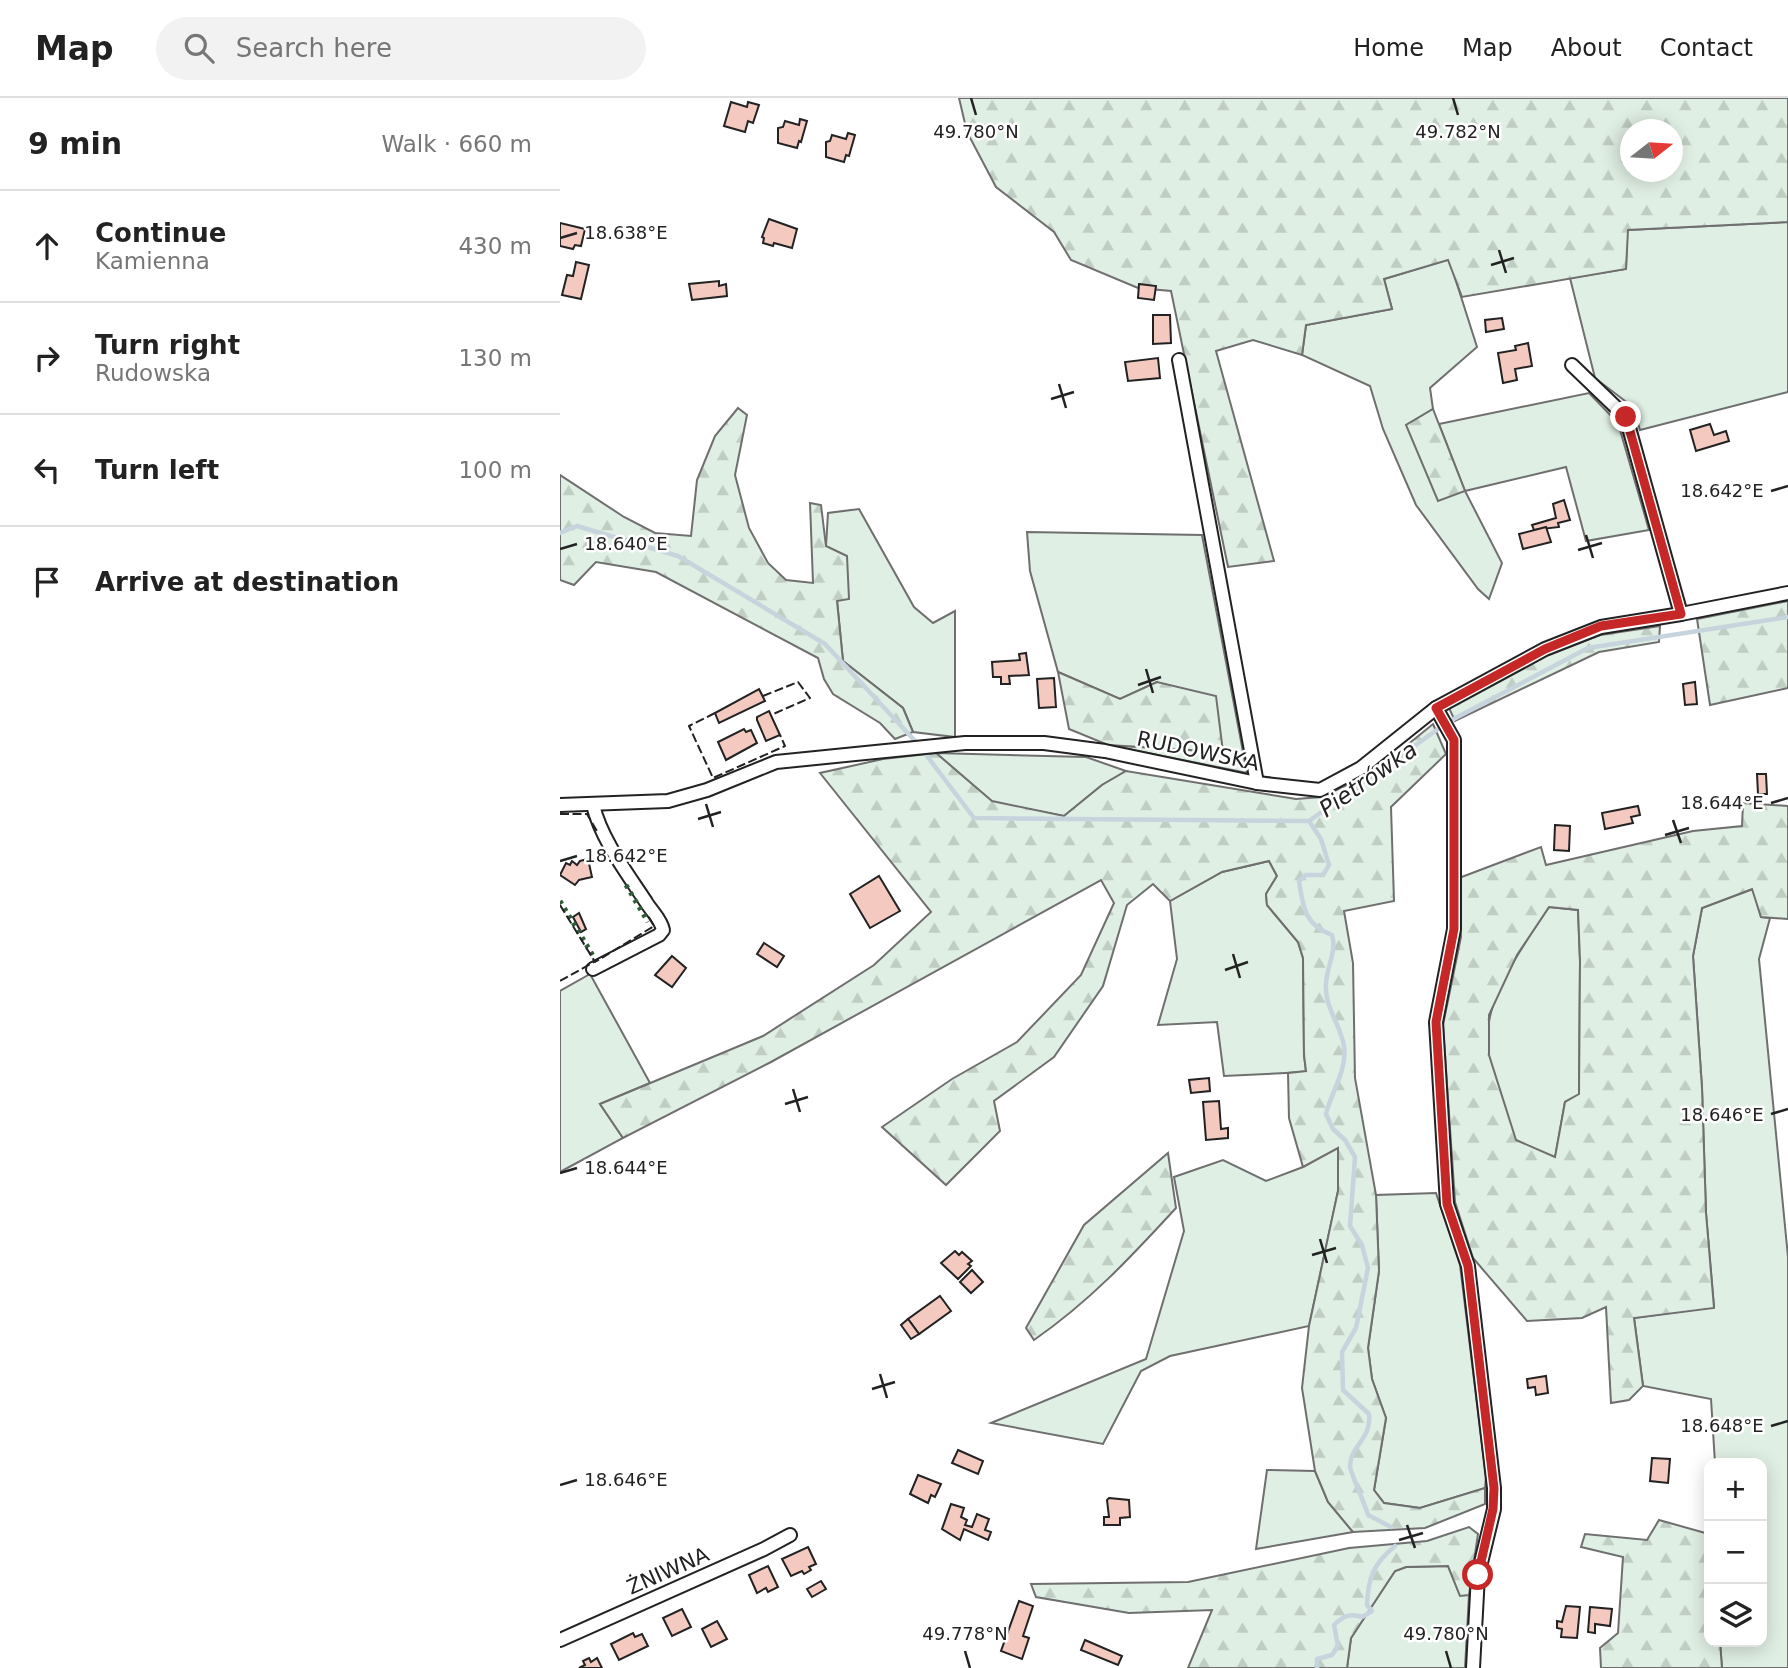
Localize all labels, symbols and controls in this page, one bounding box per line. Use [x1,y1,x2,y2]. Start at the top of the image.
search box [156,17,646,80]
text: Map [35,29,114,68]
icon: search [180,29,218,67]
text: Search here [236,33,392,63]
text: Home [1353,34,1424,62]
text: Map [1462,34,1513,62]
text: About [1551,34,1622,62]
text: Contact [1660,34,1753,62]
north arrow [1620,119,1683,182]
text: 49.780°N [933,121,1019,142]
text: 49.782°N [1415,121,1501,142]
text: 9 min [28,126,122,161]
text: Walk · 660 m [381,131,532,157]
text: Continue [95,218,226,248]
text: 18.638°E [584,222,668,243]
icon: ahead [28,227,66,265]
text: 430 m [458,233,532,259]
text: Kamienna [95,248,210,274]
text: Turn right [95,330,240,360]
icon: right [28,339,66,377]
text: 130 m [458,345,532,371]
text: Rudowska [95,360,211,386]
route end [1610,401,1641,432]
icon: left [28,451,66,489]
text: Turn left [95,455,219,485]
text: 100 m [458,457,532,483]
text: 18.642°E [1680,480,1764,501]
text: 18.640°E [584,533,668,554]
icon: arrive [28,563,66,601]
text: Arrive at destination [95,567,399,597]
street label: RUDOWSKA [1135,726,1262,776]
water label: Pietrówka [1314,736,1422,822]
text: 18.644°E [1680,792,1764,813]
text: 18.642°E [584,845,668,866]
text: 18.646°E [1680,1104,1764,1125]
text: 18.644°E [584,1157,668,1178]
text: 18.648°E [1680,1415,1764,1436]
map controls [1704,1458,1767,1647]
button: + [1704,1458,1767,1521]
text: 18.646°E [584,1469,668,1490]
button: − [1704,1521,1767,1584]
street label: ŻNIWNA [623,1541,713,1600]
route start [1462,1559,1493,1590]
button: layers [1704,1584,1767,1647]
text: 49.778°N [922,1623,1008,1644]
text: 49.780°N [1403,1623,1489,1644]

